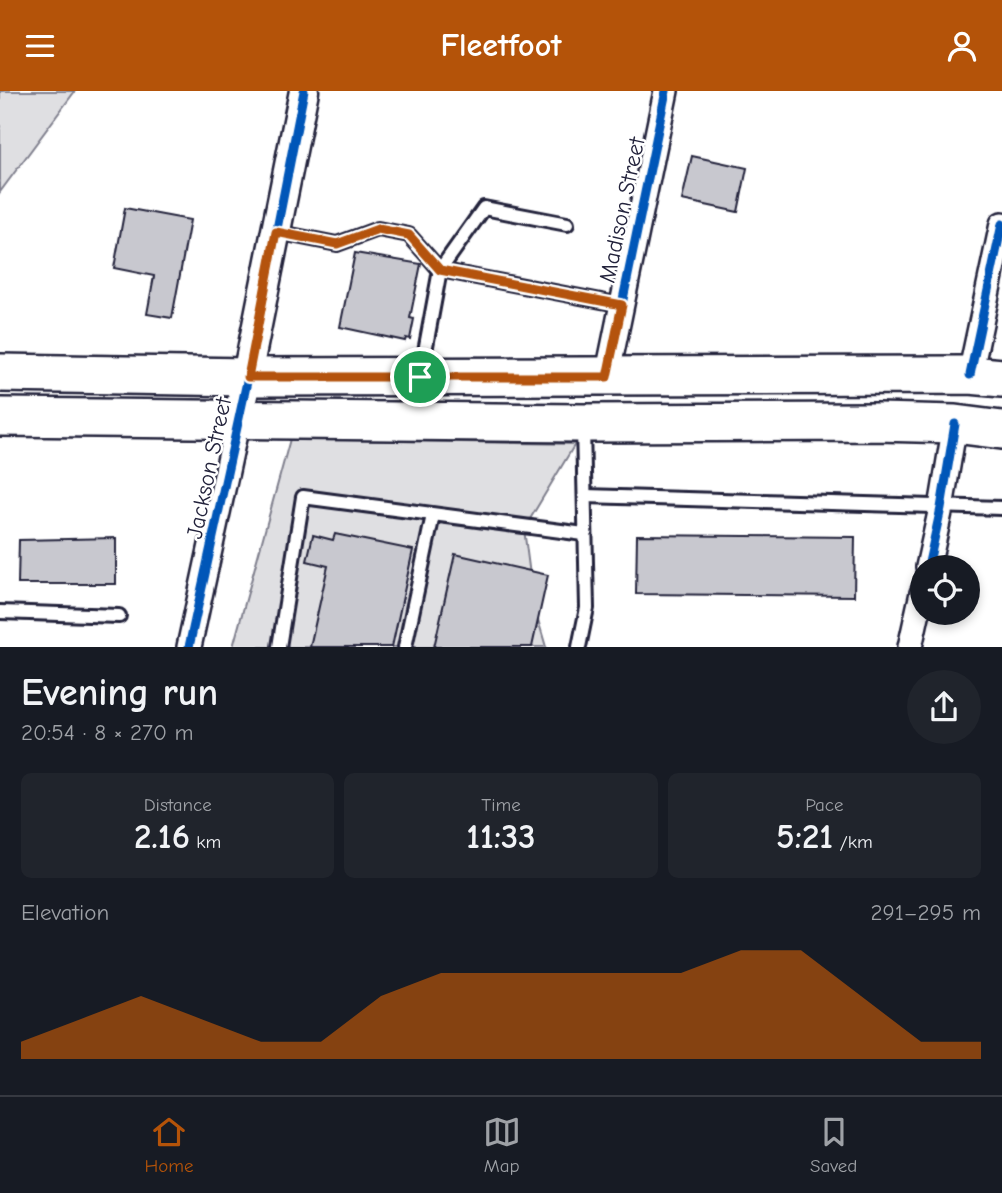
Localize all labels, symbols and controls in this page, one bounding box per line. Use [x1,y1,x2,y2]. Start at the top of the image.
icon: menu [21,27,59,65]
text: Fleetfoot [440,27,562,64]
icon: person [943,27,981,65]
street label: Madison Street [593,133,651,285]
pin [390,347,450,407]
icon: arrive [401,358,439,396]
street label: Jackson Street [181,393,237,541]
map controls [910,555,980,625]
button: locate [910,555,980,625]
button: share [907,670,981,744]
text: Evening run [21,671,218,715]
text: 20:54 · 8 × 270 m [21,719,194,746]
text: Distance [144,794,212,816]
text: Time [481,794,521,816]
text: Pace [805,794,843,816]
text: 2.16 [134,816,190,857]
text: 11:33 [466,816,536,857]
text: 5:21 [776,816,833,857]
text: km [190,831,221,853]
text: /km [833,831,873,853]
text: Elevation [21,899,109,926]
text: 291–295 m [870,899,981,926]
tab: Home [145,1113,194,1177]
tab: Map [483,1113,521,1177]
tab: Saved [810,1113,857,1177]

